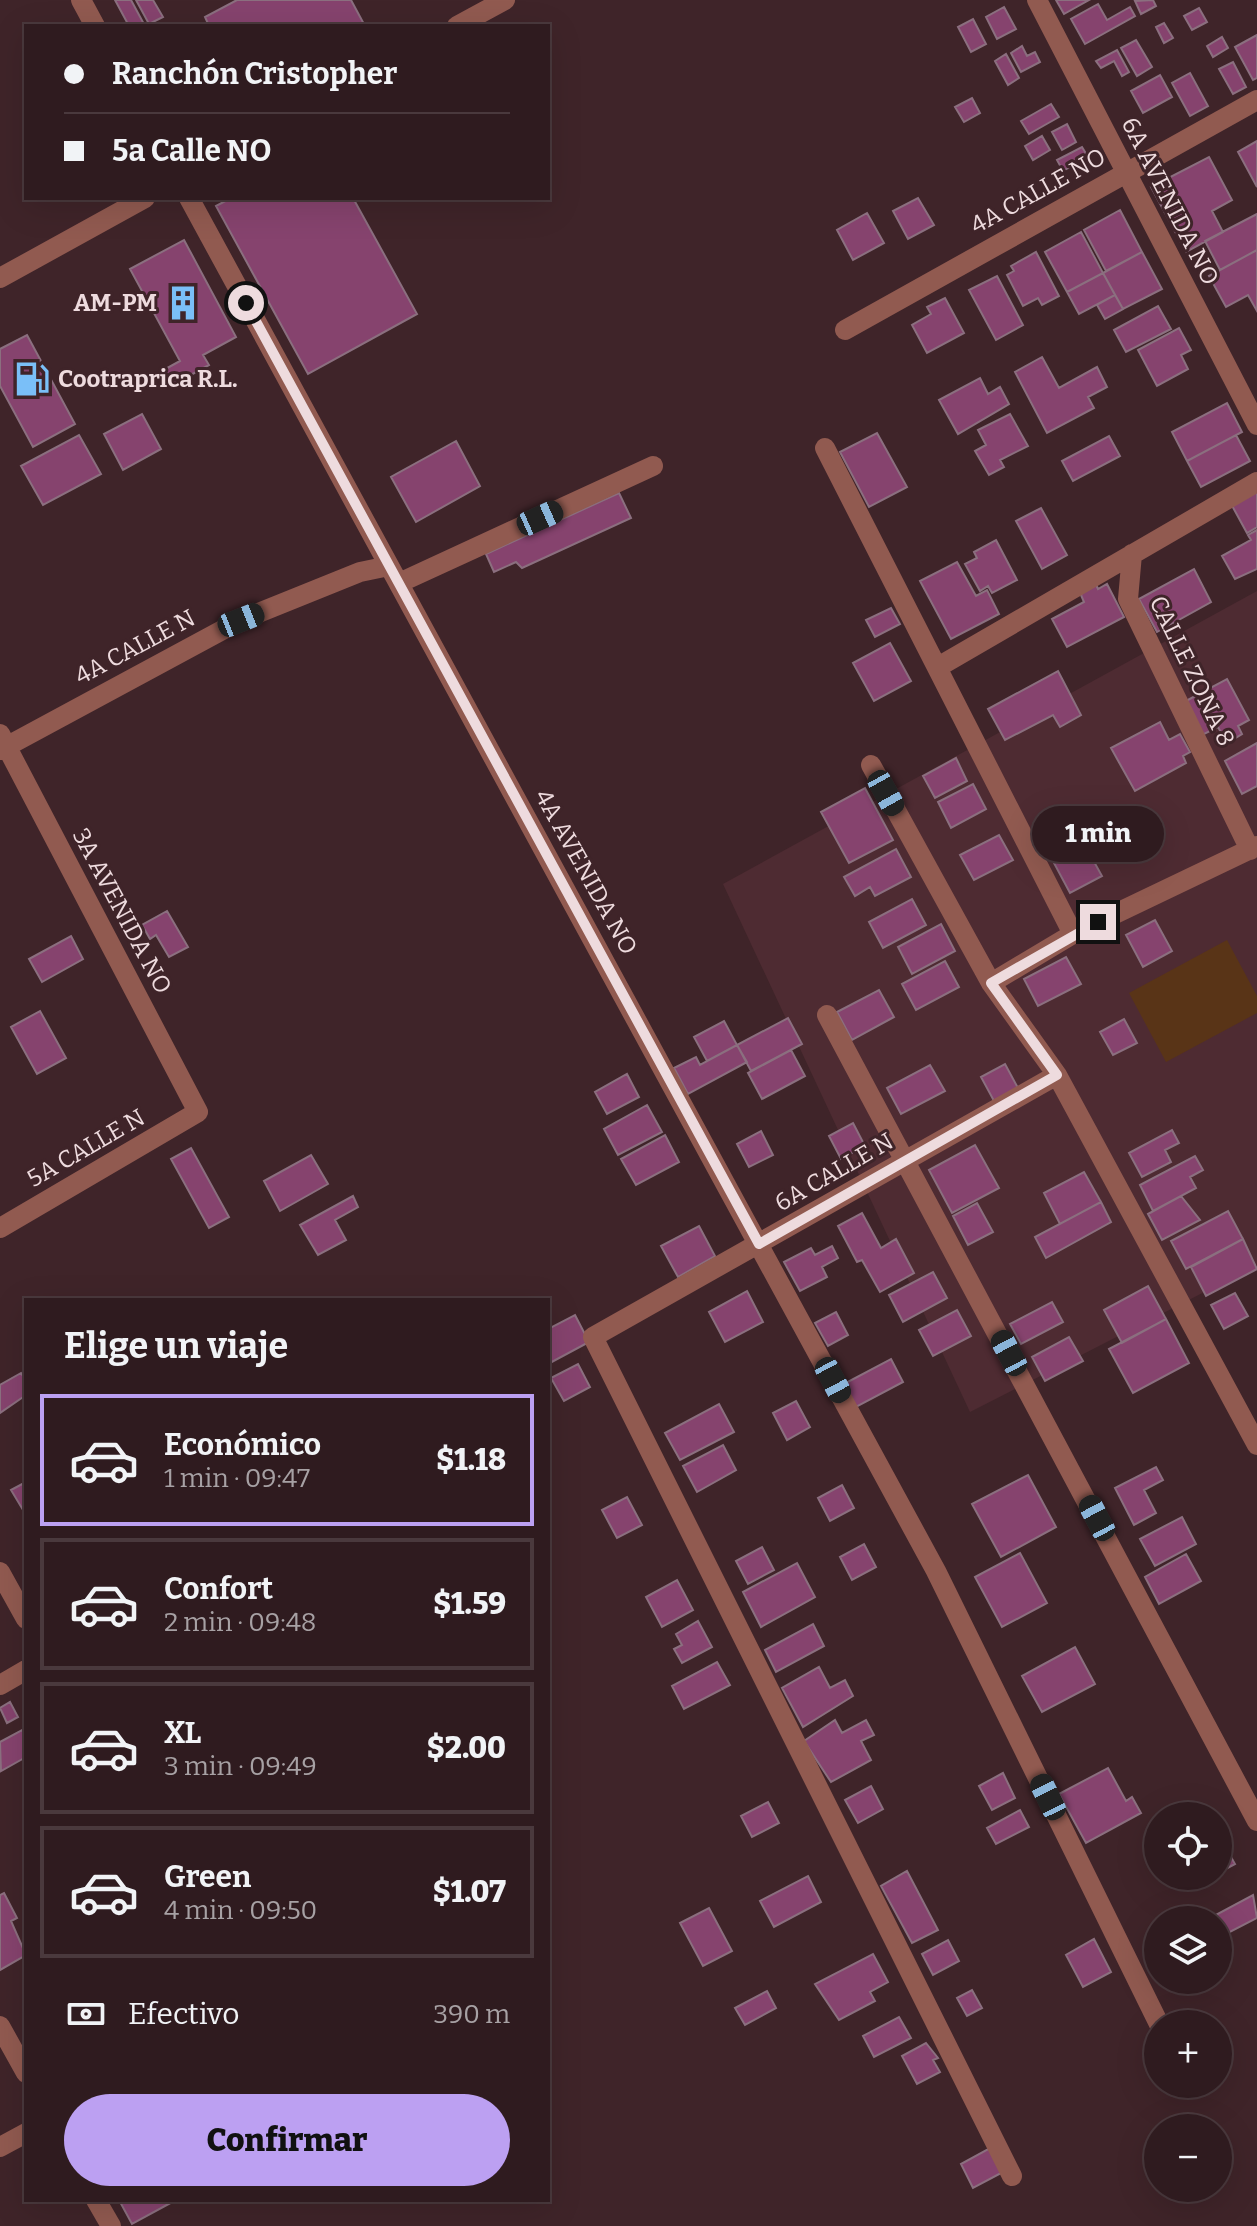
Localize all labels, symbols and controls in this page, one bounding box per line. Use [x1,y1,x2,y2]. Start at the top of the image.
text: Ranchón Cristopher [112,56,397,92]
street label: 6A AVENIDA NO [1116,112,1224,290]
text: 5a Calle NO [112,133,271,169]
street label: 4A CALLE NO [966,142,1110,240]
building icon: AM-PM [164,284,202,322]
route start [228,285,264,321]
place label: AM-PM [74,289,157,317]
fuel station icon: Cootraprica R.L. [13,360,51,398]
place label: Cootraprica R.L. [58,365,238,393]
car [513,497,567,539]
street label: CALLE ZONA 8 [1144,591,1240,751]
car [214,600,268,640]
street label: 4A CALLE N [70,604,200,690]
car [864,766,908,820]
street label: 4A AVENIDA NO [529,785,643,959]
callout: 1 min [1032,806,1164,862]
text: 1 min [1065,818,1131,849]
street label: 3A AVENIDA NO [67,824,177,998]
route end [1080,904,1116,940]
street label: 5A CALLE N [22,1103,150,1193]
street label: 6A CALLE N [770,1127,898,1217]
text: Elige un viaje [64,1324,288,1368]
car [987,1326,1031,1380]
car [811,1353,855,1407]
icon: car [68,1424,140,1496]
text: Económico [164,1427,321,1463]
text: $1.18 [436,1442,506,1478]
text: 1 min · 09:47 [164,1463,310,1494]
car [1075,1491,1119,1545]
icon: car [68,1568,140,1640]
text: Confort [164,1571,273,1607]
text: $1.59 [433,1586,506,1622]
text: 2 min · 09:48 [164,1607,316,1638]
icon: car [68,1712,140,1784]
text: XL [164,1715,201,1751]
text: $2.00 [427,1730,506,1766]
text: 3 min · 09:49 [164,1751,317,1782]
car [1027,1770,1069,1824]
map controls [1144,1802,1232,2202]
button: locate [1144,1802,1232,1890]
icon: car [68,1856,140,1928]
text: Green [164,1859,251,1895]
text: $1.07 [433,1874,506,1910]
text: 4 min · 09:50 [164,1895,317,1926]
button: layers [1144,1906,1232,1994]
icon: cash [64,1992,108,2036]
text: Efectivo [128,1996,240,2032]
text: 390 m [433,1999,510,2030]
button: + [1144,2010,1232,2098]
button: Confirmar [64,2094,510,2186]
button: − [1144,2114,1232,2202]

